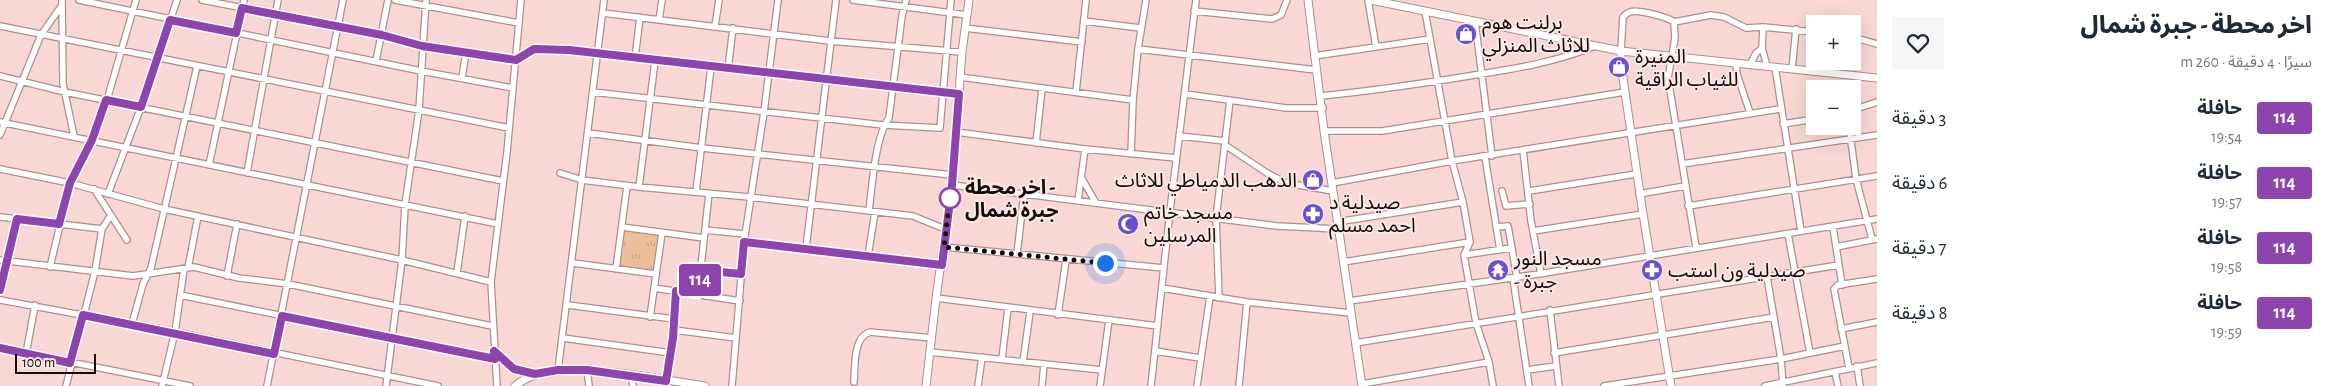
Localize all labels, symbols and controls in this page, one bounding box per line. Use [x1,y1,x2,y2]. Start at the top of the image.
place label: برلنت هوم للاثاث المنزلي [1482,13,1590,61]
text: اخر محطة - جبرة شمال [2080,14,2312,38]
map controls [1806,15,1861,135]
button: + [1806,15,1861,70]
button: heart [1892,17,1944,69]
shop icon: برلنت هوم للاثاث المنزلي [1454,22,1478,46]
place label: المنيرة للثياب الراقية [1635,47,1738,91]
text: سيرًا · 4 دقيقة · 260 m [2180,54,2312,70]
shop icon: المنيرة للثياب الراقية [1607,55,1631,79]
button: − [1806,80,1861,135]
text: حافلة [2197,99,2242,118]
text: 3 دقيقة [1892,109,1946,128]
text: 114 [2273,109,2296,127]
text: 19:54 [2211,129,2242,145]
text: حافلة [2197,164,2242,183]
shop icon: الدهب الدمياطي للاثاث [1301,168,1325,192]
place label: الدهب الدمياطي للاثاث [1115,171,1297,196]
text: 6 دقيقة [1892,174,1947,193]
text: 114 [2273,174,2296,192]
place label: اخر محطة - جبرة شمال [965,177,1059,222]
marker: اخر محطة - جبرة شمال [939,187,961,209]
place label: صيدلية د احمد مسلم [1329,193,1416,240]
text: 19:57 [2212,194,2242,210]
pharmacy icon: صيدلية د احمد مسلم [1301,202,1325,226]
place label: مسجد خاتم المرسلين [1144,203,1233,247]
mosque icon: مسجد خاتم المرسلين [1116,212,1140,236]
text: حافلة [2197,229,2242,248]
text: 7 دقيقة [1892,239,1946,258]
text: 114 [2273,239,2296,257]
place label: مسجد النور - جبرة [1513,249,1602,293]
your location [1093,251,1118,276]
temple icon: مسجد النور - جبرة [1486,258,1510,282]
pharmacy icon: صيدلية ون استب [1640,258,1664,282]
text: 19:58 [2211,259,2242,275]
place label: صيدلية ون استب [1668,261,1806,282]
line badge: 114 [671,264,729,296]
text: 114 [689,271,711,289]
text: حافلة [2197,294,2242,313]
text: 8 دقيقة [1892,304,1947,323]
text: 114 [2273,304,2296,322]
text: 19:59 [2211,324,2242,340]
scale bar [15,351,96,374]
text: 100 m [22,356,55,370]

